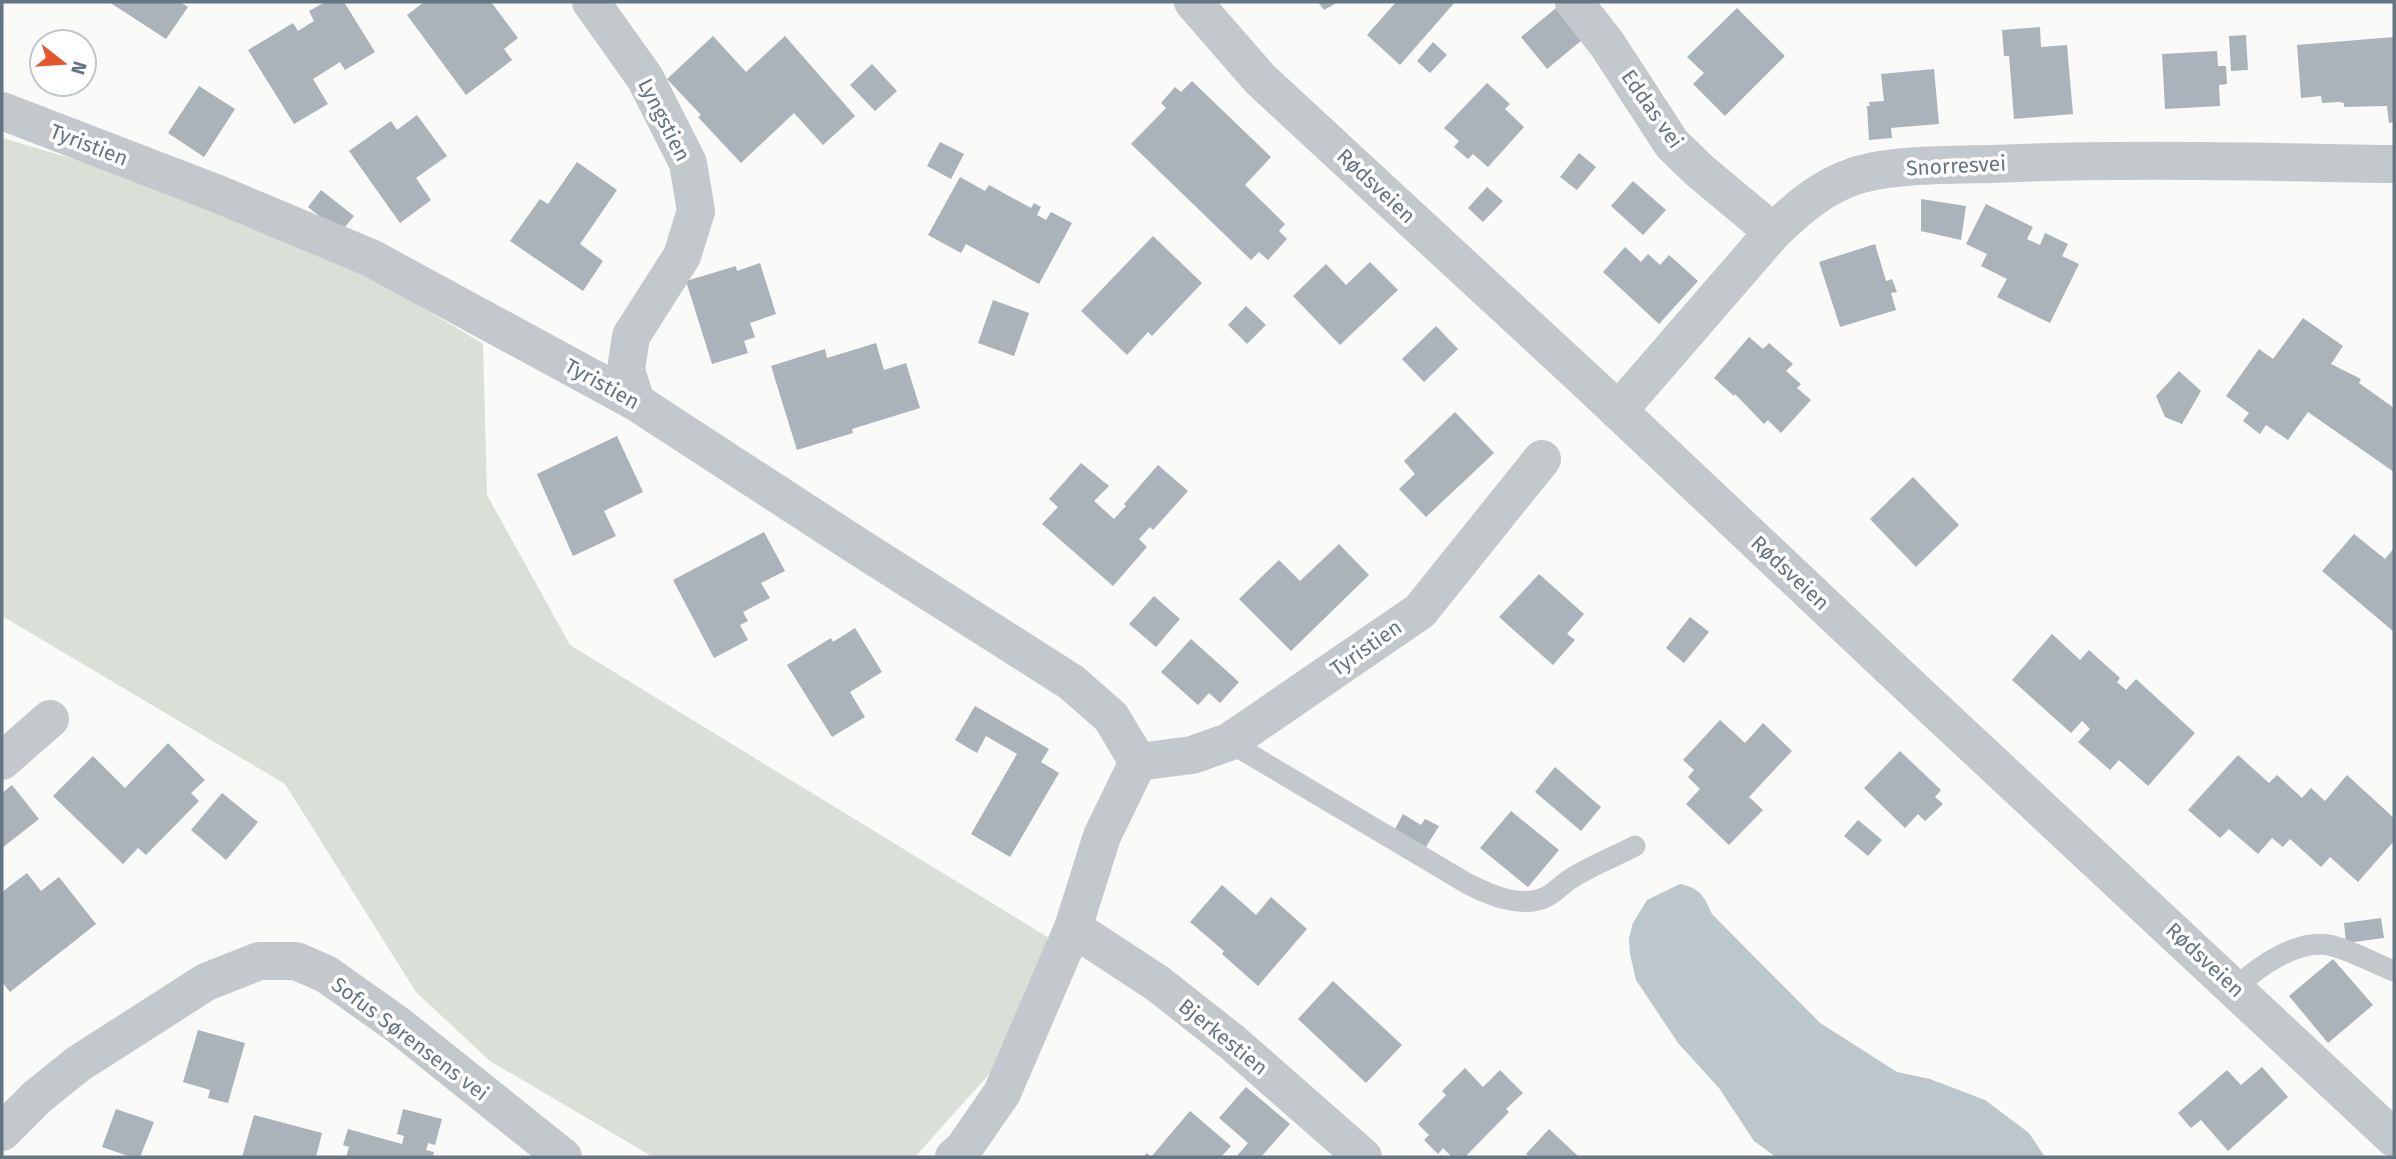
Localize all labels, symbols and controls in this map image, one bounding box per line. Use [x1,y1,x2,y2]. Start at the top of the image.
north arrow [28,28,98,98]
text: N [66,58,92,77]
street label: Eddas vei [1615,65,1689,153]
street label: Lyngstien [632,74,696,166]
street label: Tyristien [46,118,132,172]
street label: Rødsveien [1331,143,1421,229]
street label: Snorresvei [1905,150,2007,182]
street label: Tyristien [560,353,644,415]
street label: Rødsveien [1745,530,1835,616]
street label: Tyristien [1325,614,1407,682]
street label: Rødsveien [2160,917,2250,1003]
street label: Sofus Sørensens vei [326,971,494,1107]
street label: Bjerkestien [1173,993,1273,1081]

